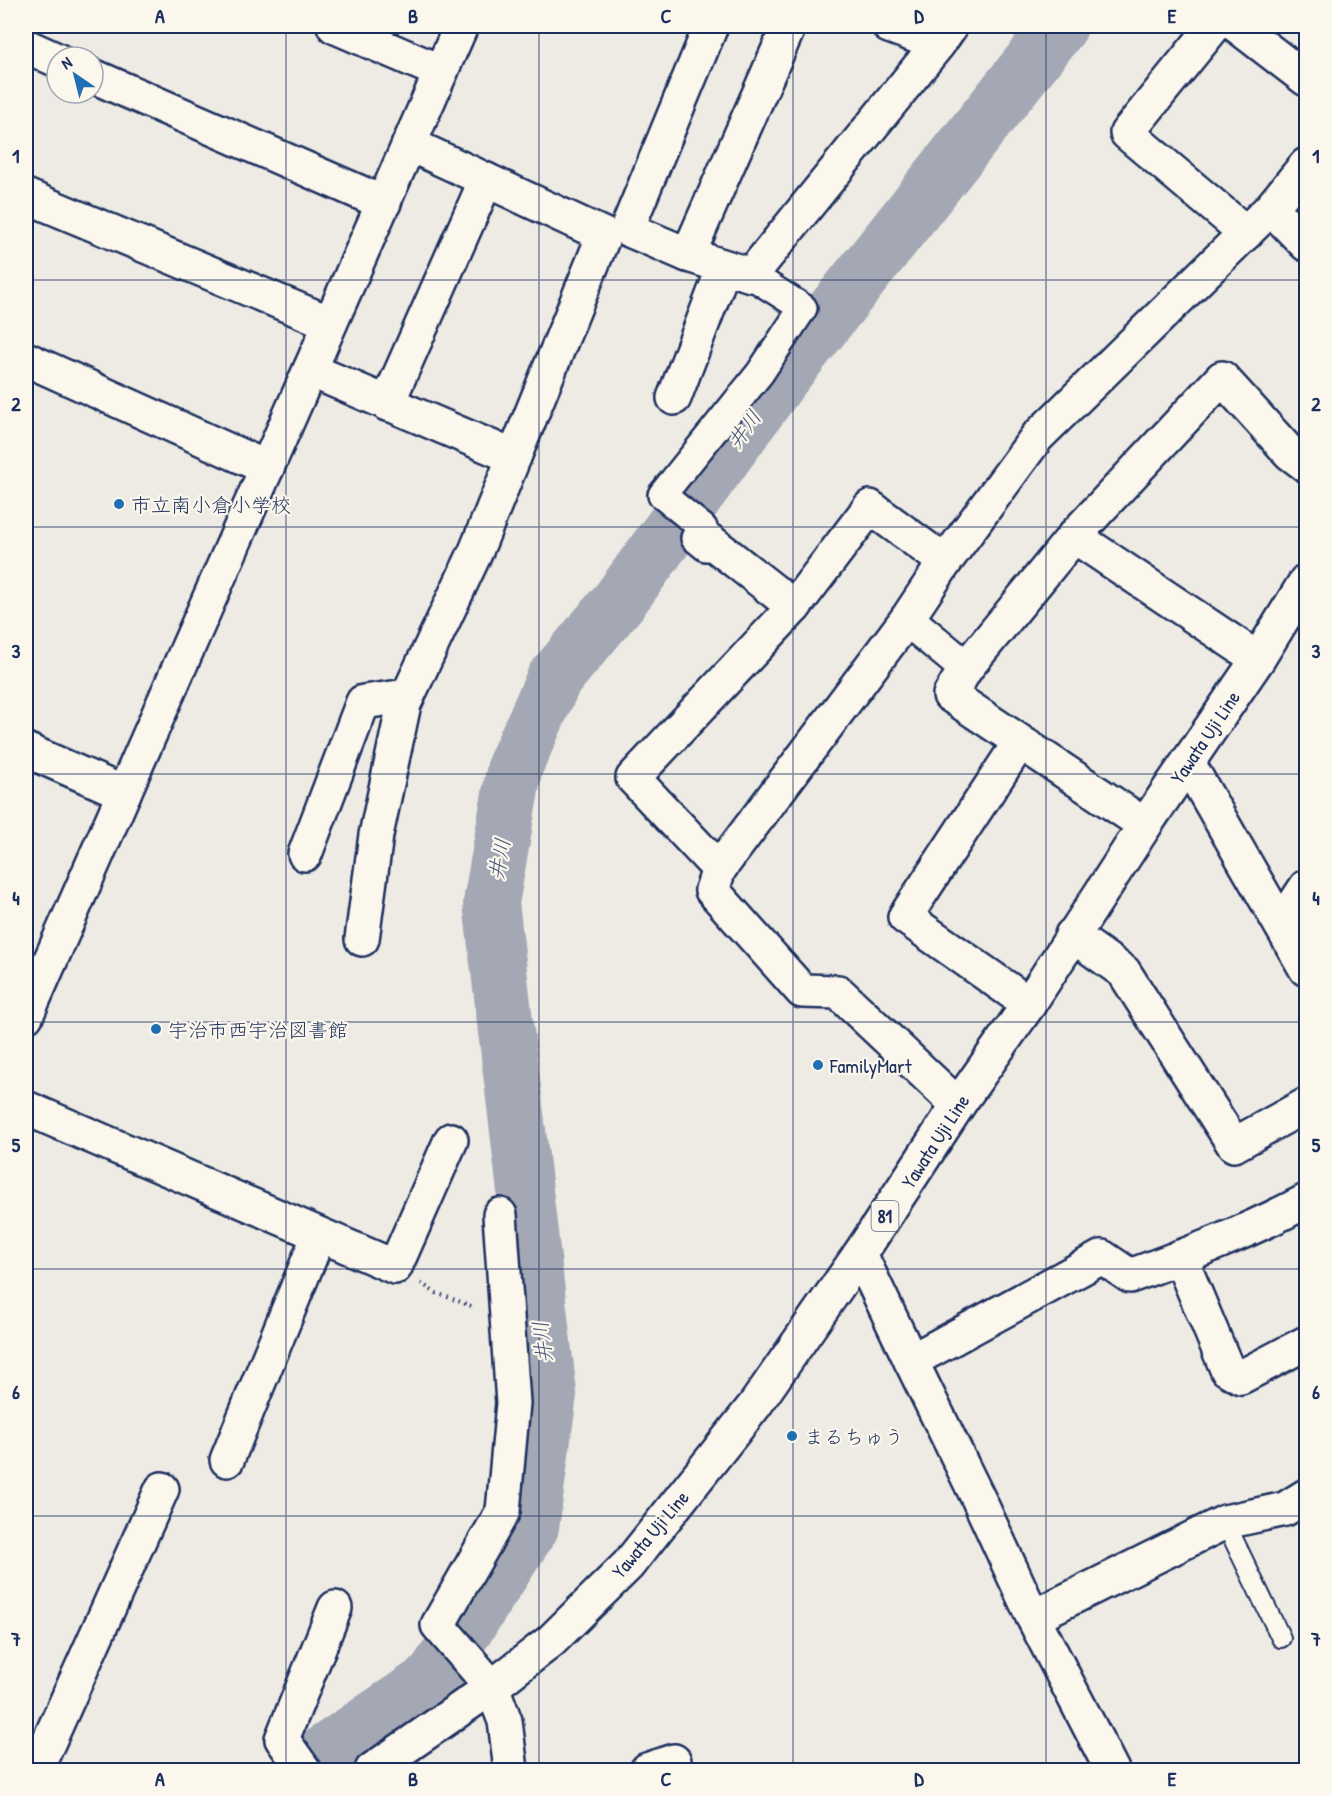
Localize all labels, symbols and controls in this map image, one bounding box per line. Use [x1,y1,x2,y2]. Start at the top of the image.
text: A [155,2,165,29]
text: B [408,2,418,29]
text: C [661,2,672,29]
text: D [914,2,924,29]
text: E [1168,2,1177,29]
north arrow [45,45,105,105]
text: N [57,51,77,74]
text: 1 [12,142,20,169]
text: 1 [1312,142,1320,169]
text: 2 [11,390,21,417]
text: 2 [1311,390,1321,417]
water label: 井川 [720,403,768,455]
place label: 市立南小倉小学校 [131,491,291,518]
marker: 市立南小倉小学校 [112,497,126,511]
text: 3 [12,637,21,664]
text: 3 [1312,637,1321,664]
street label: Yawata Uji Line [1164,685,1246,789]
water label: 井川 [481,836,517,882]
text: 4 [12,884,20,911]
text: 4 [1312,884,1320,911]
place label: 宇治市西宇治図書館 [168,1016,348,1043]
marker: 宇治市西宇治図書館 [149,1022,163,1036]
place label: FamilyMart [829,1052,913,1079]
marker: FamilyMart [811,1058,825,1072]
street label: Yawata Uji Line [895,1089,975,1193]
text: 5 [12,1131,21,1158]
text: 5 [1312,1131,1321,1158]
road number: 81 [872,1201,898,1231]
water label: 井川 [525,1319,559,1365]
text: 6 [12,1378,20,1405]
text: 6 [1312,1378,1320,1405]
place label: まるちゅう [804,1423,904,1450]
marker: まるちゅう [785,1429,799,1443]
street label: Yawata Uji Line [605,1484,695,1584]
text: 7 [10,1625,21,1652]
text: 7 [1310,1625,1321,1652]
text: A [155,1765,165,1792]
text: B [408,1765,418,1792]
text: C [661,1765,672,1792]
text: D [914,1765,924,1792]
text: E [1168,1765,1177,1792]

